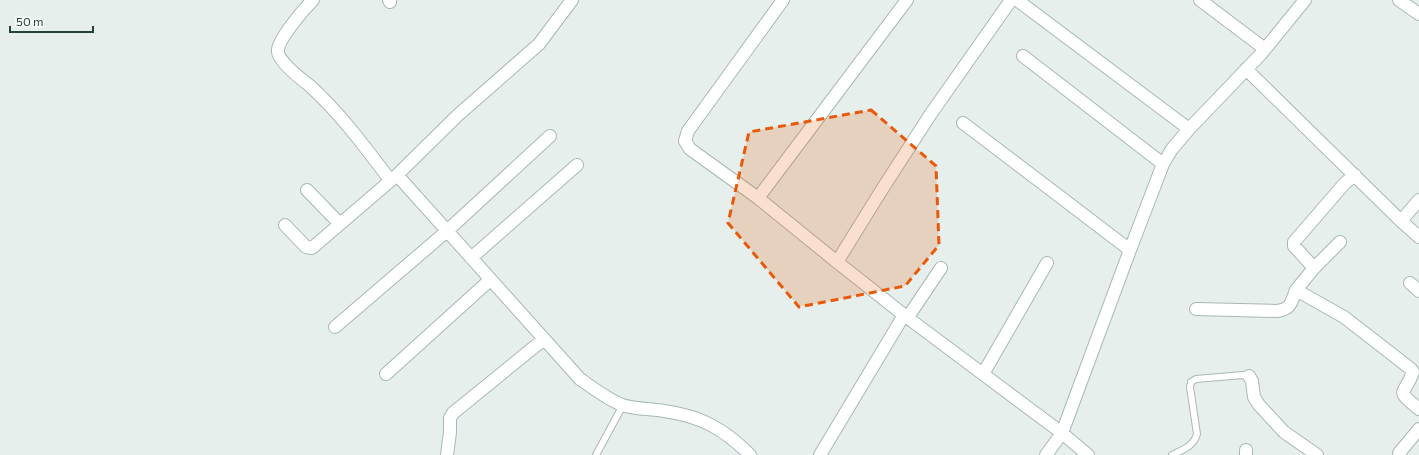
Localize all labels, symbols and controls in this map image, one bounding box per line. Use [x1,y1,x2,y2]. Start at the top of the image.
scale bar [10,8,93,34]
text: 50 m [16,14,44,28]

